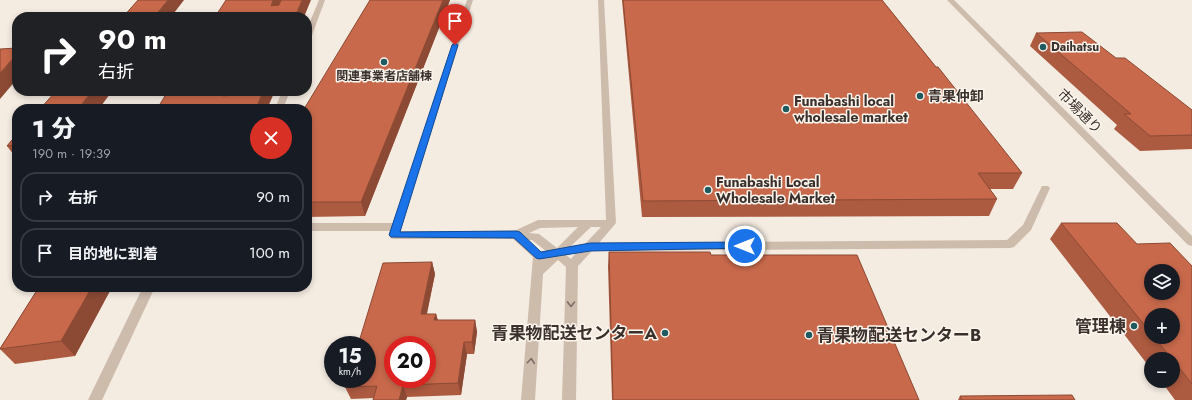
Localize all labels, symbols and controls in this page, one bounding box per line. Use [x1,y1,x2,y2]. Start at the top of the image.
pin [438,4,472,45]
icon: arrive [444,10,466,32]
text: 90 m [98,19,167,60]
icon: right [32,28,84,80]
place label: Daihatsu [1051,38,1099,56]
marker: Daihatsu [1038,42,1048,52]
marker: 関連事業者店舗棟 [379,57,389,67]
text: 右折 [98,59,134,85]
place label: 関連事業者店舗棟 [336,67,432,85]
street label: 市場通り [1053,84,1107,138]
place label: 青果仲卸 [928,86,984,106]
place label: Funabashi local wholesale market [793,91,908,127]
marker: 青果仲卸 [915,91,925,101]
marker: Funabashi local wholesale market [781,104,791,114]
text: 1 分 [32,111,76,146]
button: close [250,117,292,159]
text: 190 m · 19:39 [32,144,111,163]
place label: Funabashi Local Wholesale Market [716,172,836,208]
marker: Funabashi Local Wholesale Market [703,185,713,195]
icon: right [34,186,56,208]
text: 90 m [256,186,290,208]
text: 右折 [68,187,98,209]
position arrow [724,225,766,267]
icon: arrive [34,242,56,264]
text: 100 m [249,242,290,264]
text: 目的地に到着 [68,243,158,265]
map controls [1144,264,1180,388]
button: layers [1144,264,1180,300]
one-way arrow [567,301,575,307]
button: + [1144,308,1180,344]
place label: 管理棟 [1075,314,1126,338]
place label: 青果物配送センターA [492,321,657,345]
marker: 管理棟 [1129,321,1139,331]
place label: 青果物配送センターB [817,323,981,347]
marker: 青果物配送センターA [660,328,670,338]
marker: 青果物配送センターB [804,330,814,340]
speed limit sign: 20 [384,336,436,388]
text: 15 [338,342,362,371]
button: − [1144,352,1180,388]
one-way arrow [526,358,535,364]
text: km/h [339,364,361,379]

